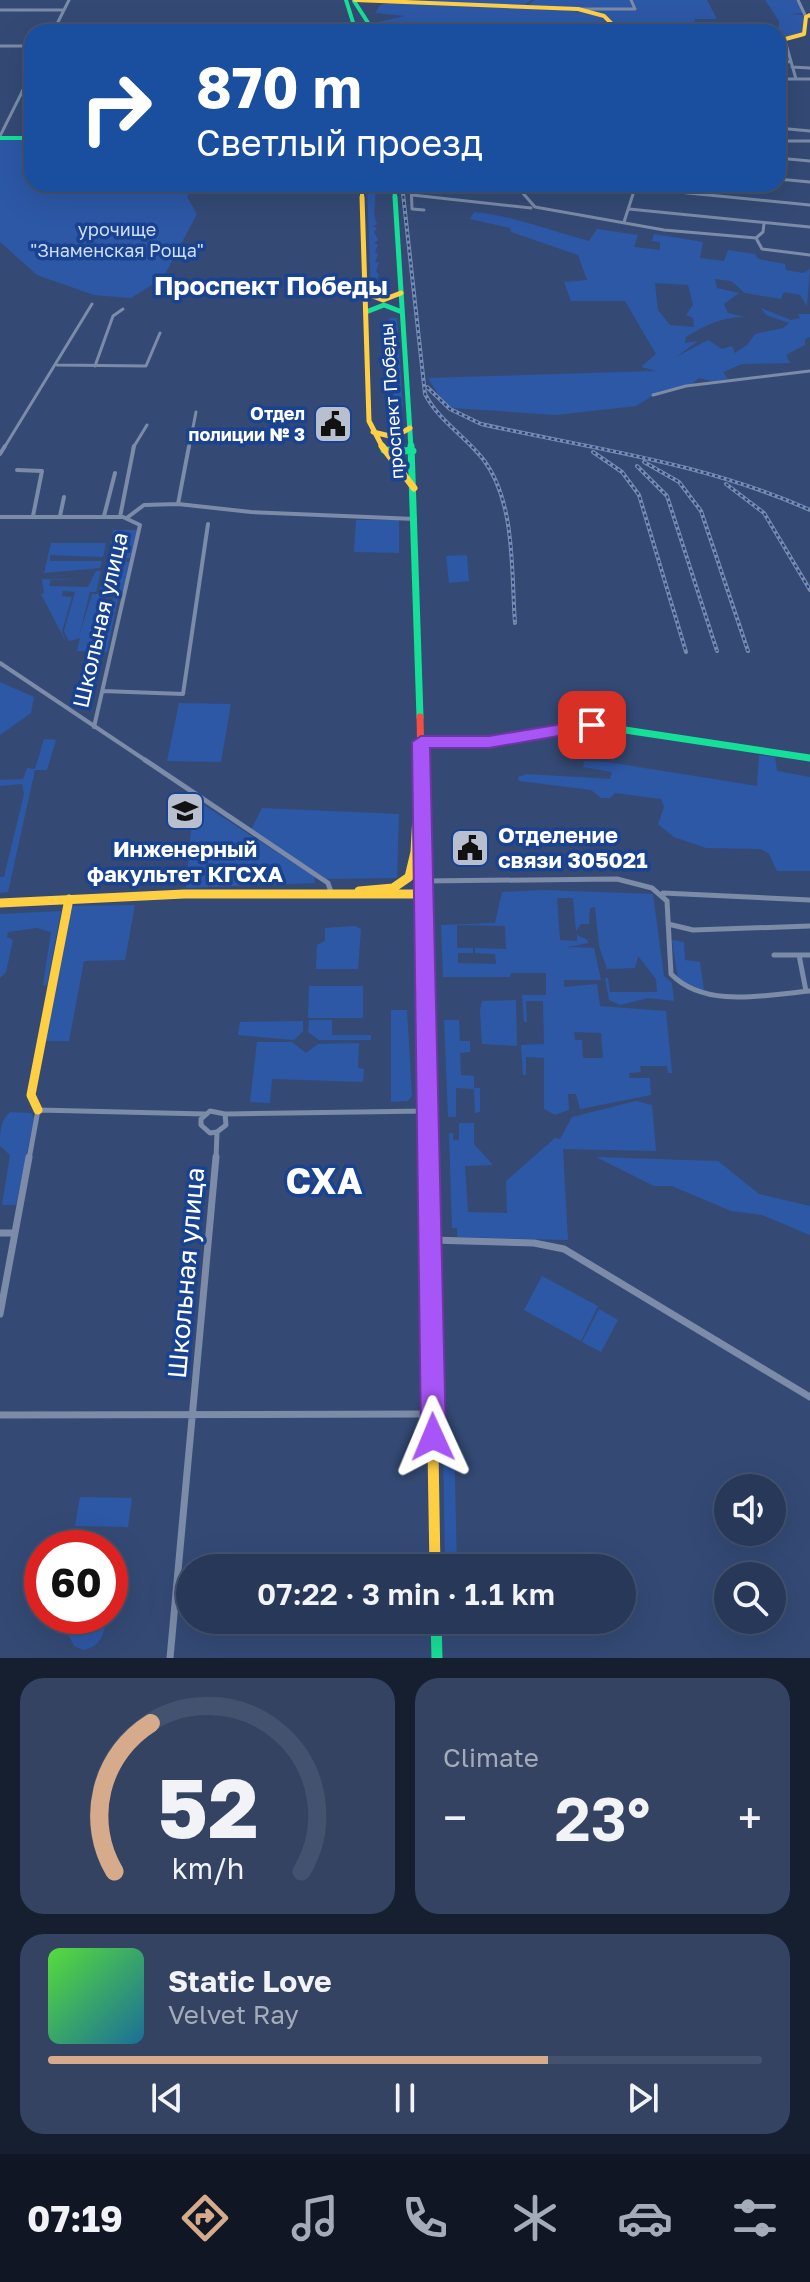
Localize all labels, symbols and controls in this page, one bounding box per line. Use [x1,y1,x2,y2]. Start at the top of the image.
text: 870 m [196,53,362,120]
icon: right [64,56,168,160]
text: Светлый проезд [196,121,483,164]
park label: урочище "Знаменская Роща" [30,218,204,261]
district label: Проспект Победы [154,270,388,301]
street label: проспект Победы [375,322,407,480]
place label: Отдел полиции № 3 [189,402,305,445]
public building icon: Отдел полиции № 3 [312,403,354,445]
street label: Школьная улица [66,529,133,710]
pin [558,691,626,759]
icon: arrive [570,703,614,747]
school or university icon: Инженерный факультет КГСХА [164,790,206,832]
place label: Отделение связи 305021 [498,821,648,873]
public building icon: Отделение связи 305021 [449,827,491,869]
place label: Инженерный факультет КГСХА [87,835,283,887]
district label: СХА [285,1159,363,1202]
street label: Школьная улица [161,1166,210,1380]
position arrow [391,1395,475,1479]
map controls [714,1474,786,1634]
button: sound [714,1474,786,1546]
speed limit sign: 60 [24,1530,128,1634]
button: search [714,1562,786,1634]
text: 07:22 · 3 min · 1.1 km [257,1576,555,1612]
text: Climate [443,1742,539,1773]
text: 52 [157,1756,258,1856]
text: 23° [555,1782,650,1854]
text: − [443,1791,467,1844]
text: + [738,1791,762,1844]
text: km/h [171,1851,244,1885]
text: Static Love [168,1963,332,1999]
text: Velvet Ray [168,1999,299,2030]
icon: previous [145,2076,189,2120]
icon: pause [383,2076,427,2120]
icon: next [621,2076,665,2120]
icon: directions [177,2190,233,2246]
icon: music [287,2190,343,2246]
icon: phone [397,2190,453,2246]
icon: climate [507,2190,563,2246]
icon: car [617,2190,673,2246]
icon: filters [727,2190,783,2246]
text: 07:19 [27,2197,123,2240]

